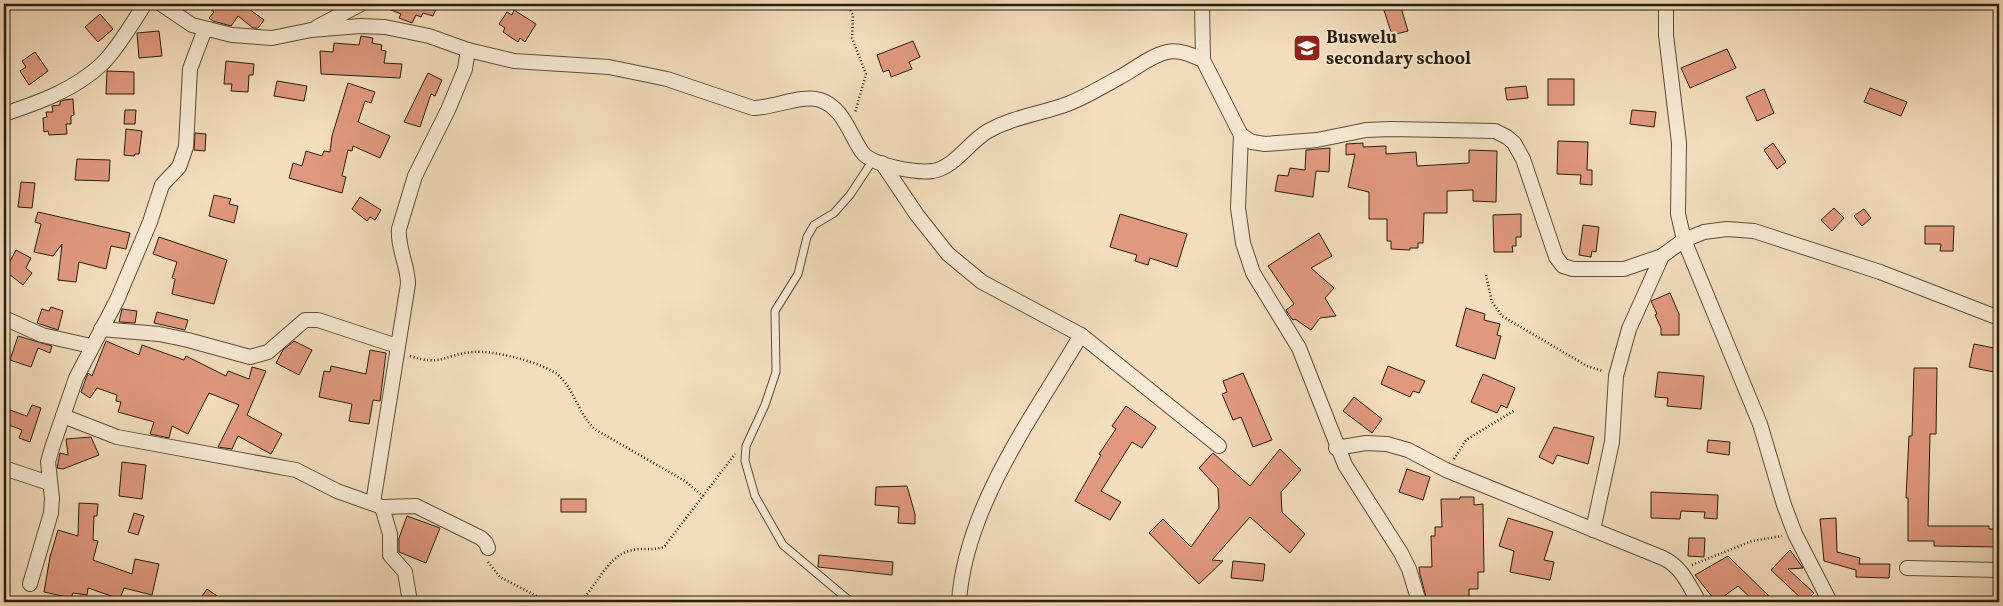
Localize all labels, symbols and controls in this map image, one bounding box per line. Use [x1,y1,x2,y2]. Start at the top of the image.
place label: Buswelu secondary school [1326,26,1471,72]
school or university icon: Buswelu secondary school [1292,33,1322,63]

